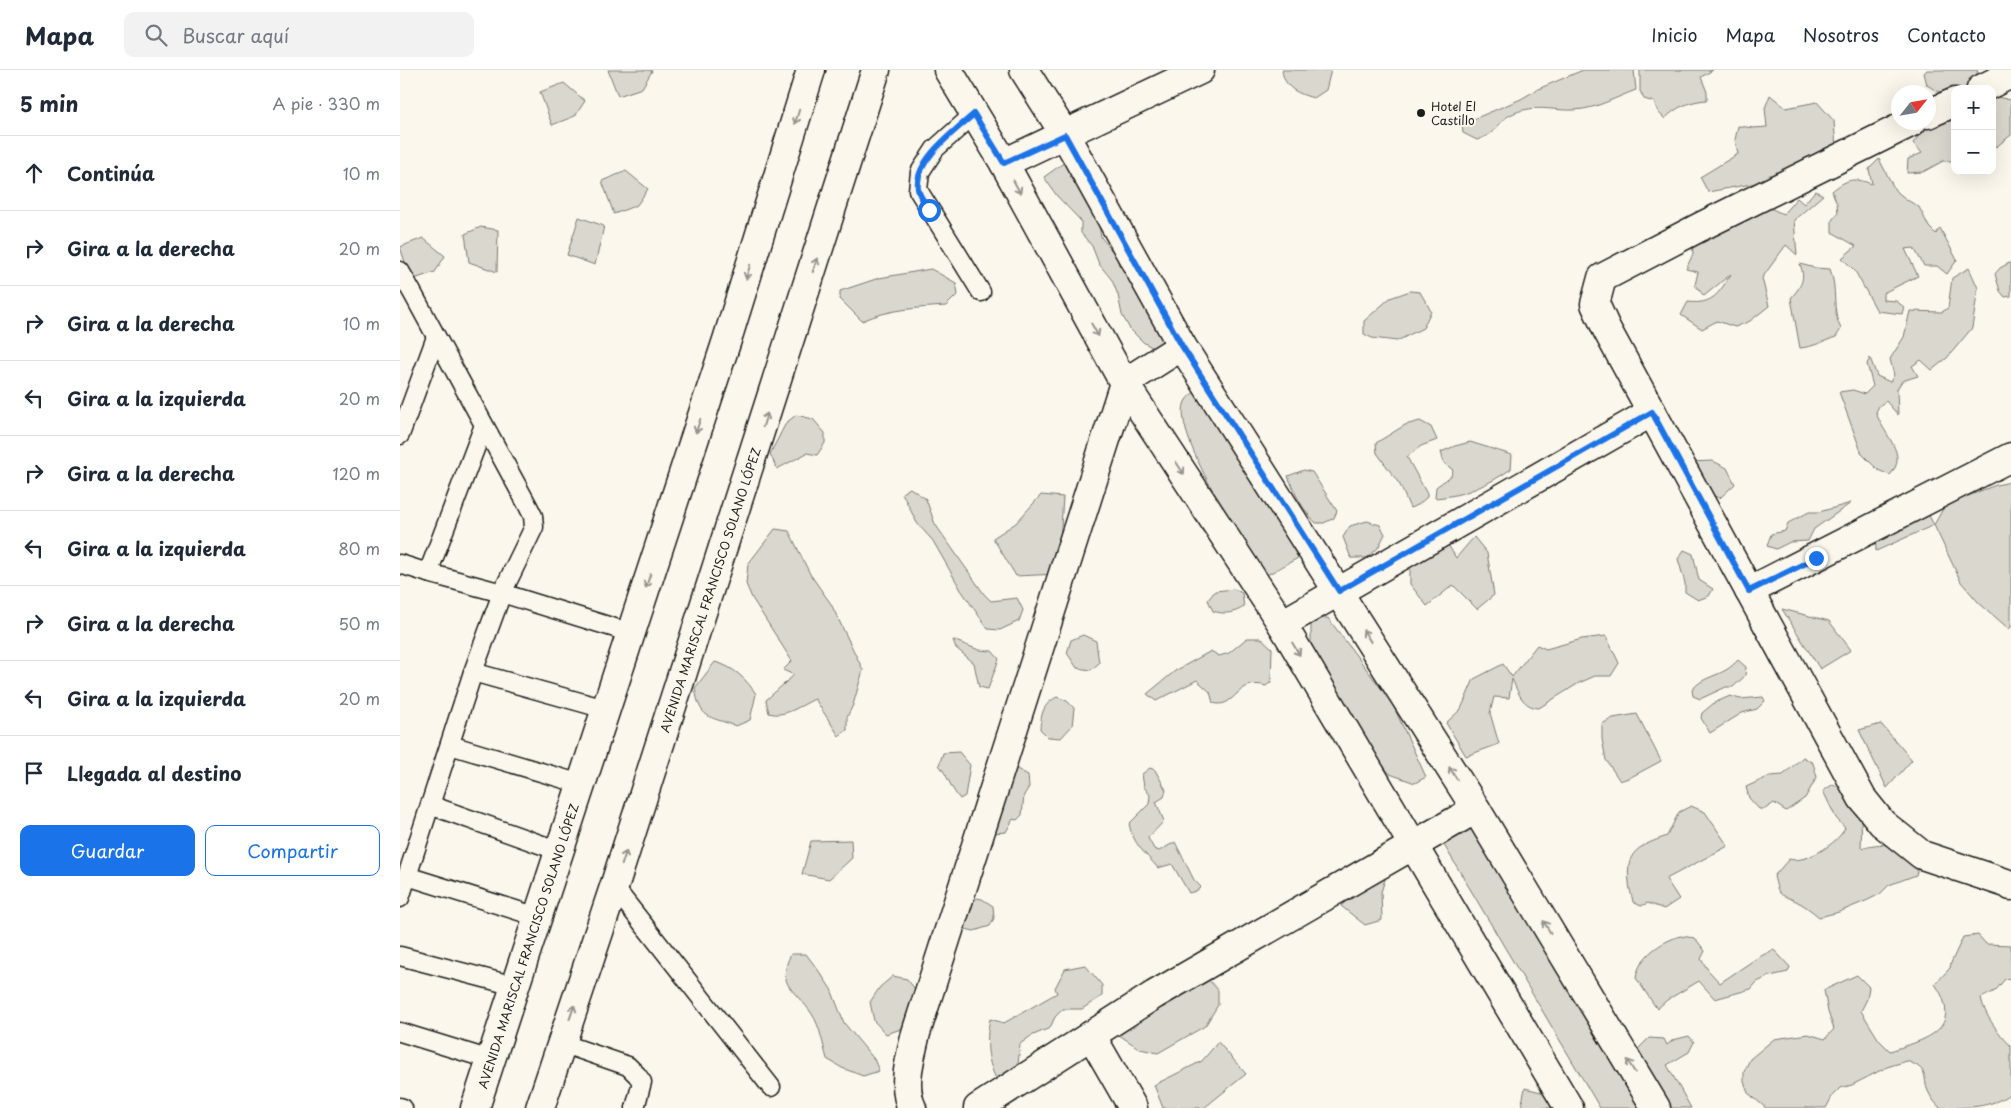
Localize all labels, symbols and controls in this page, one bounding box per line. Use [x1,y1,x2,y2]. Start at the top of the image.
search box [124,12,474,57]
text: Mapa [25,17,94,53]
icon: search [142,21,170,49]
text: Buscar aquí [182,21,289,49]
text: Inicio [1651,21,1698,48]
text: Mapa [1726,21,1775,48]
text: Nosotros [1803,21,1879,48]
text: Contacto [1907,21,1986,48]
north arrow [1891,85,1936,130]
map controls [1951,85,1996,175]
button: + [1951,85,1996,130]
text: 5 min [20,87,78,119]
text: A pie · 330 m [272,91,380,115]
place label: Hotel El Castillo [1431,97,1476,129]
marker: Hotel El Castillo [1415,107,1427,119]
one-way arrow [791,108,801,124]
button: − [1951,130,1996,175]
icon: ahead [20,159,48,187]
text: Continúa [67,159,155,187]
text: 10 m [343,161,380,185]
one-way arrow [1012,180,1022,195]
route start [918,199,941,222]
icon: right [20,234,48,262]
text: Gira a la derecha [67,234,235,262]
text: 20 m [339,236,380,260]
one-way arrow [810,258,820,274]
one-way arrow [743,263,752,279]
icon: right [20,309,48,337]
text: Gira a la derecha [67,309,235,337]
text: 10 m [343,311,380,335]
one-way arrow [1091,322,1100,337]
icon: left [20,384,48,412]
text: Gira a la izquierda [67,384,246,412]
text: 20 m [339,386,380,410]
one-way arrow [761,413,770,429]
one-way arrow [693,418,703,434]
street label: AVENIDA MARISCAL FRANCISCO SOLANO LÓPEZ [655,445,765,735]
icon: right [20,459,48,487]
text: Gira a la derecha [67,459,235,487]
text: 120 m [333,461,380,485]
one-way arrow [1175,461,1185,475]
icon: left [20,534,48,562]
text: Gira a la izquierda [67,534,246,562]
text: 80 m [338,536,380,560]
route end [1805,547,1828,570]
one-way arrow [642,572,652,588]
icon: right [20,609,48,637]
text: Gira a la derecha [67,609,235,637]
text: 50 m [339,611,380,635]
one-way arrow [1362,629,1372,643]
one-way arrow [1292,641,1302,656]
icon: left [20,684,48,712]
text: Gira a la izquierda [67,684,246,712]
text: 20 m [339,686,380,710]
icon: arrive [20,759,48,787]
text: Llegada al destino [67,759,241,787]
one-way arrow [1448,767,1458,781]
street label: AVENIDA MARISCAL FRANCISCO SOLANO LÓPEZ [473,801,583,1091]
button: Guardar [20,825,195,876]
button: Compartir [205,825,380,876]
one-way arrow [619,850,629,866]
one-way arrow [1541,921,1551,935]
one-way arrow [568,1005,577,1020]
one-way arrow [1625,1060,1635,1074]

